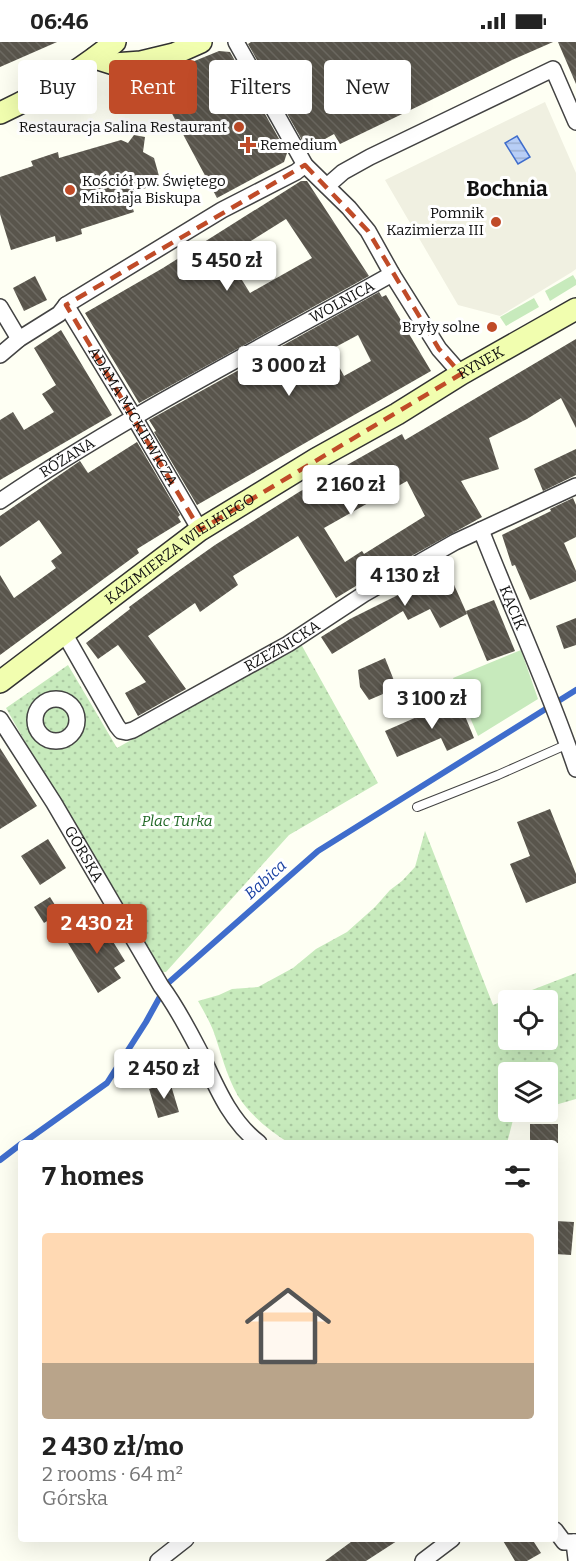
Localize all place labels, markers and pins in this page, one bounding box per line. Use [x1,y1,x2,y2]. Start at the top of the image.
place label: Restauracja Salina Restaurant [19,118,228,136]
marker: Restauracja Salina Restaurant [232,120,246,134]
place label: Remedium [260,136,338,154]
marker: Remedium [241,138,255,152]
place label: Kościół pw. Świętego Mikołaja Biskupa [82,172,226,207]
marker: Kościół pw. Świętego Mikołaja Biskupa [63,183,77,197]
place label: Pomnik Kazimierza III [386,204,484,239]
marker: Pomnik Kazimierza III [489,215,503,229]
pin: 5 450 zł [165,241,289,292]
place label: Bryły solne [402,318,480,336]
marker: Bryły solne [485,320,499,334]
pin: 3 000 zł [227,346,351,397]
pin: 2 160 zł [289,465,413,516]
pin: 4 130 zł [343,556,467,607]
pin: 3 100 zł [370,679,494,730]
pin: 2 430 zł [35,904,159,955]
pin: 2 450 zł [102,1049,226,1100]

